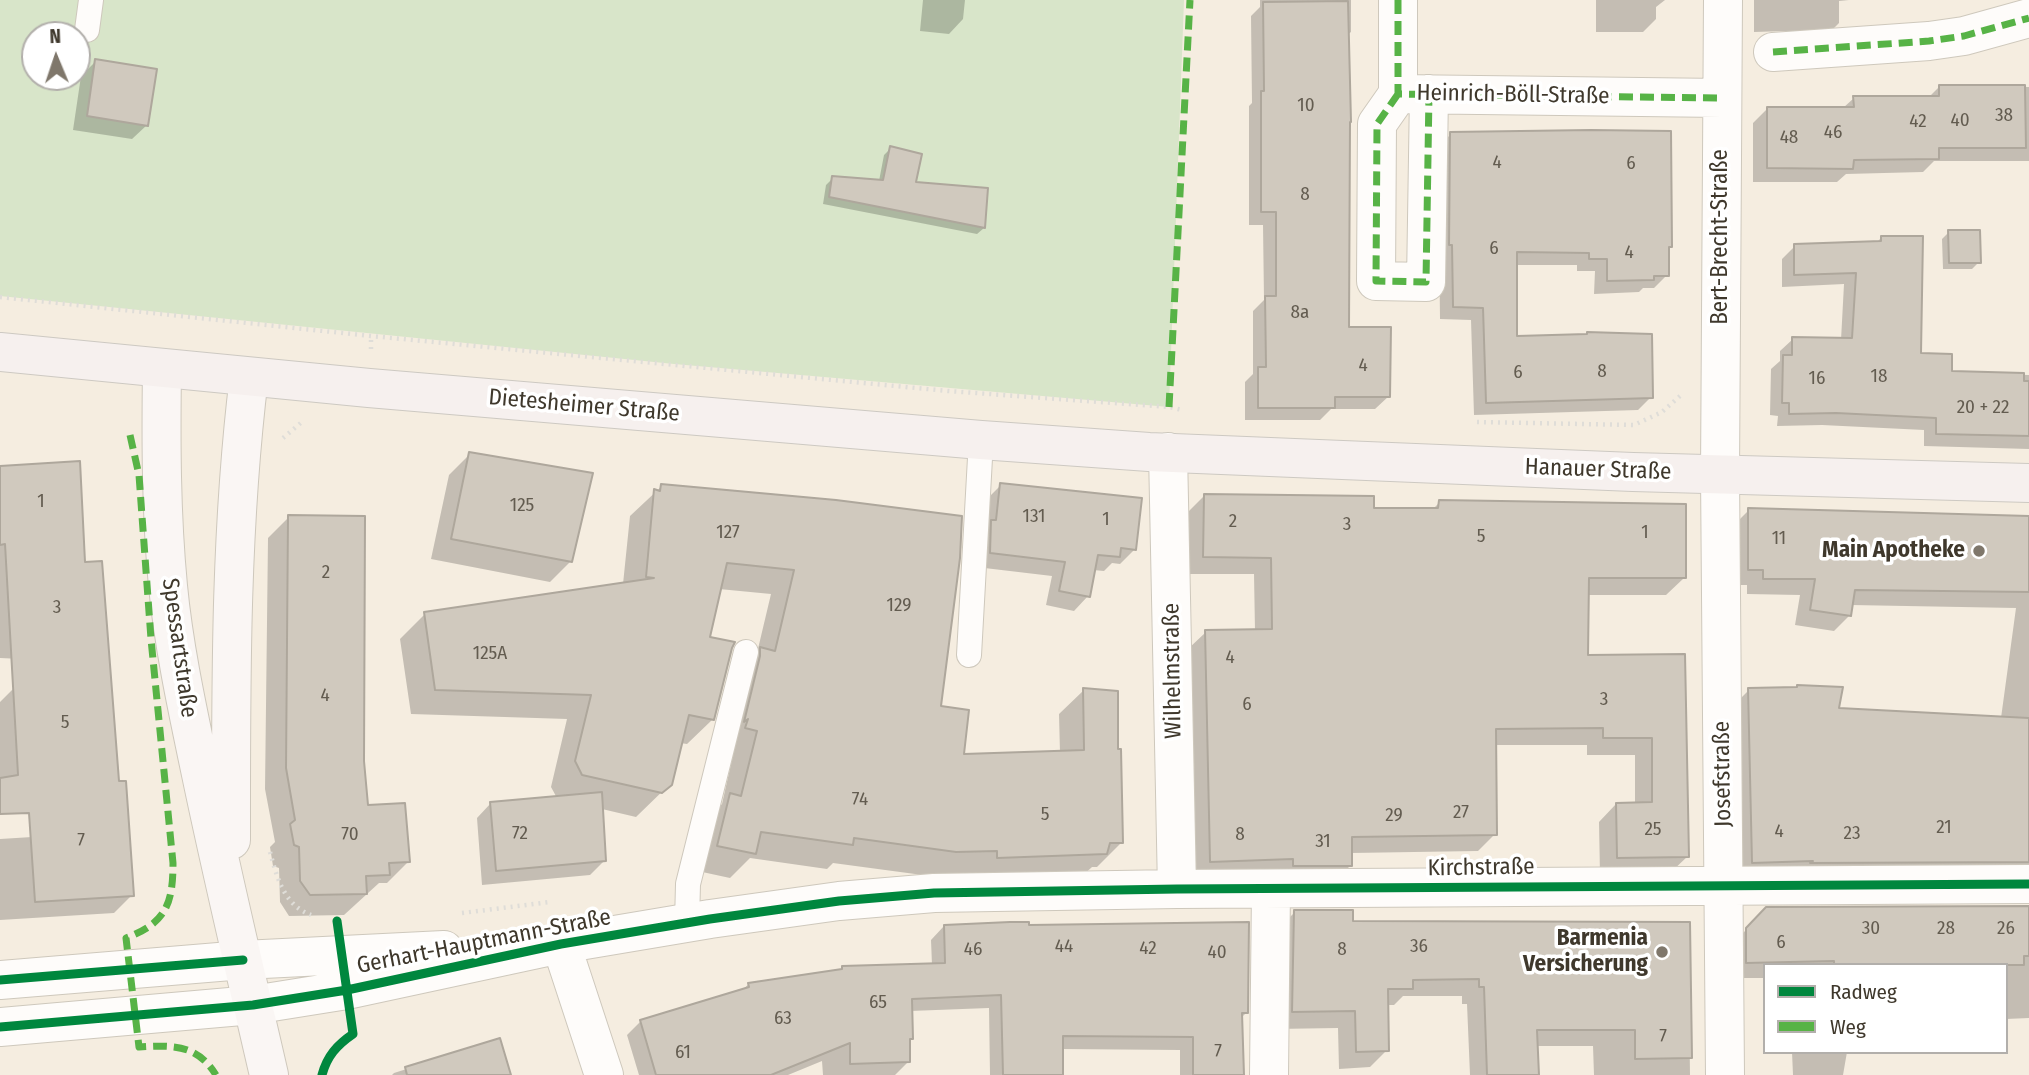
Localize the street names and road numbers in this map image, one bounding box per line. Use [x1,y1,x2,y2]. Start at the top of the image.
street label: Heinrich-Böll-Straße [1416,80,1610,110]
street label: Bert-Brecht-Straße [1707,149,1735,325]
street label: Dietesheimer Straße [487,384,681,428]
street label: Hanauer Straße [1524,454,1672,486]
street label: Spessartstraße [156,576,202,720]
street label: Wilhelmstraße [1158,603,1188,739]
street label: Josefstraße [1708,721,1738,827]
street label: Kirchstraße [1427,853,1535,883]
street label: Gerhart-Hauptmann-Straße [355,904,613,980]

